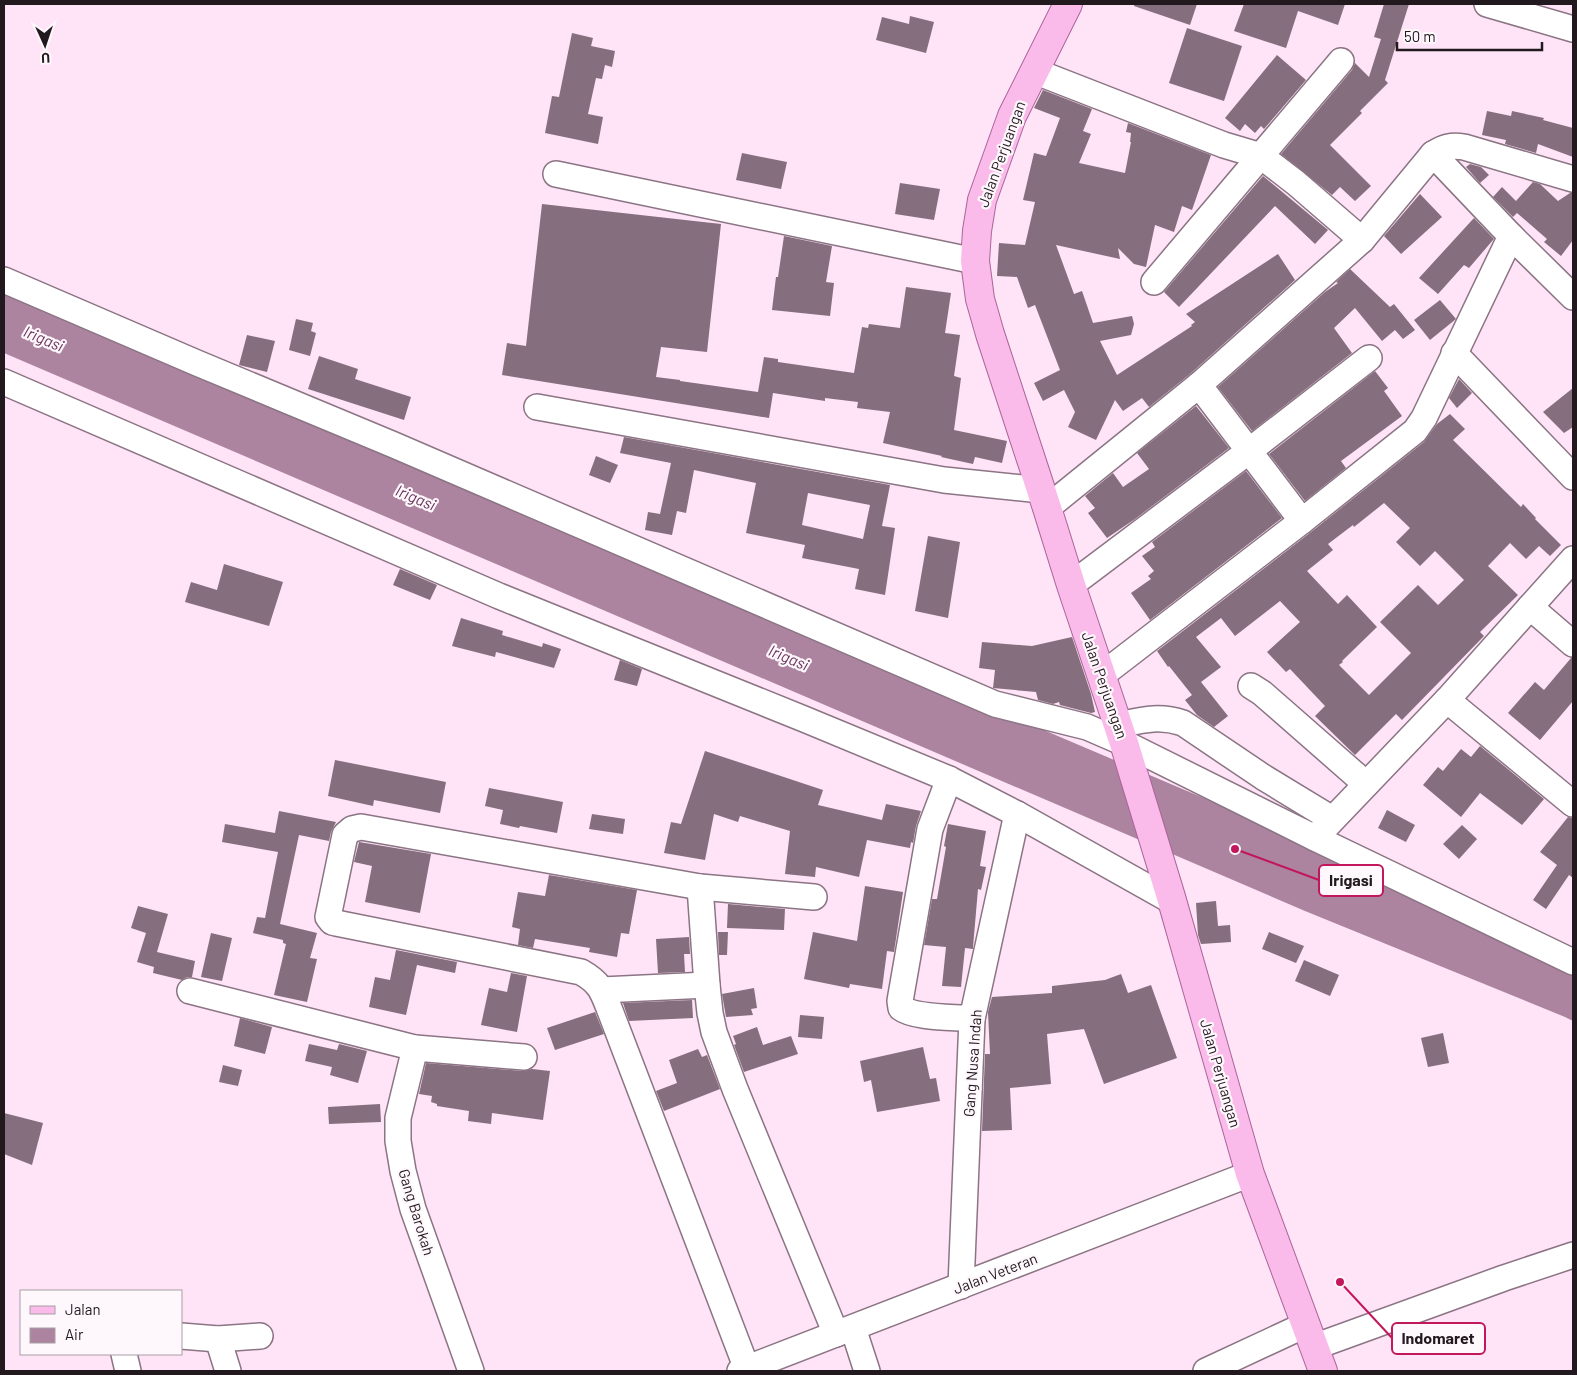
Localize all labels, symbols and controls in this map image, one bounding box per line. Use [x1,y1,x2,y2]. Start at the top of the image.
north arrow [20,20,70,70]
scale bar [1397,20,1542,52]
text: 50 m [1404,27,1436,45]
text: U [41,50,51,67]
street label: Jalan Perjuangan [973,98,1029,210]
water label: Irigasi [21,321,67,355]
water label: Irigasi [393,480,439,514]
street label: Jalan Perjuangan [1078,629,1132,741]
water label: Irigasi [766,640,812,674]
callout: Irigasi [1319,865,1383,896]
text: Irigasi [1329,870,1373,889]
street label: Gang Nusa Indah [959,1009,985,1117]
street label: Jalan Perjuangan [1197,1017,1245,1129]
street label: Gang Barokah [395,1167,439,1257]
street label: Jalan Veteran [950,1249,1040,1297]
legend [20,1290,182,1355]
text: Jalan [65,1300,101,1318]
callout: Indomaret [1392,1323,1485,1354]
text: Air [65,1325,84,1343]
text: Indomaret [1401,1328,1475,1347]

